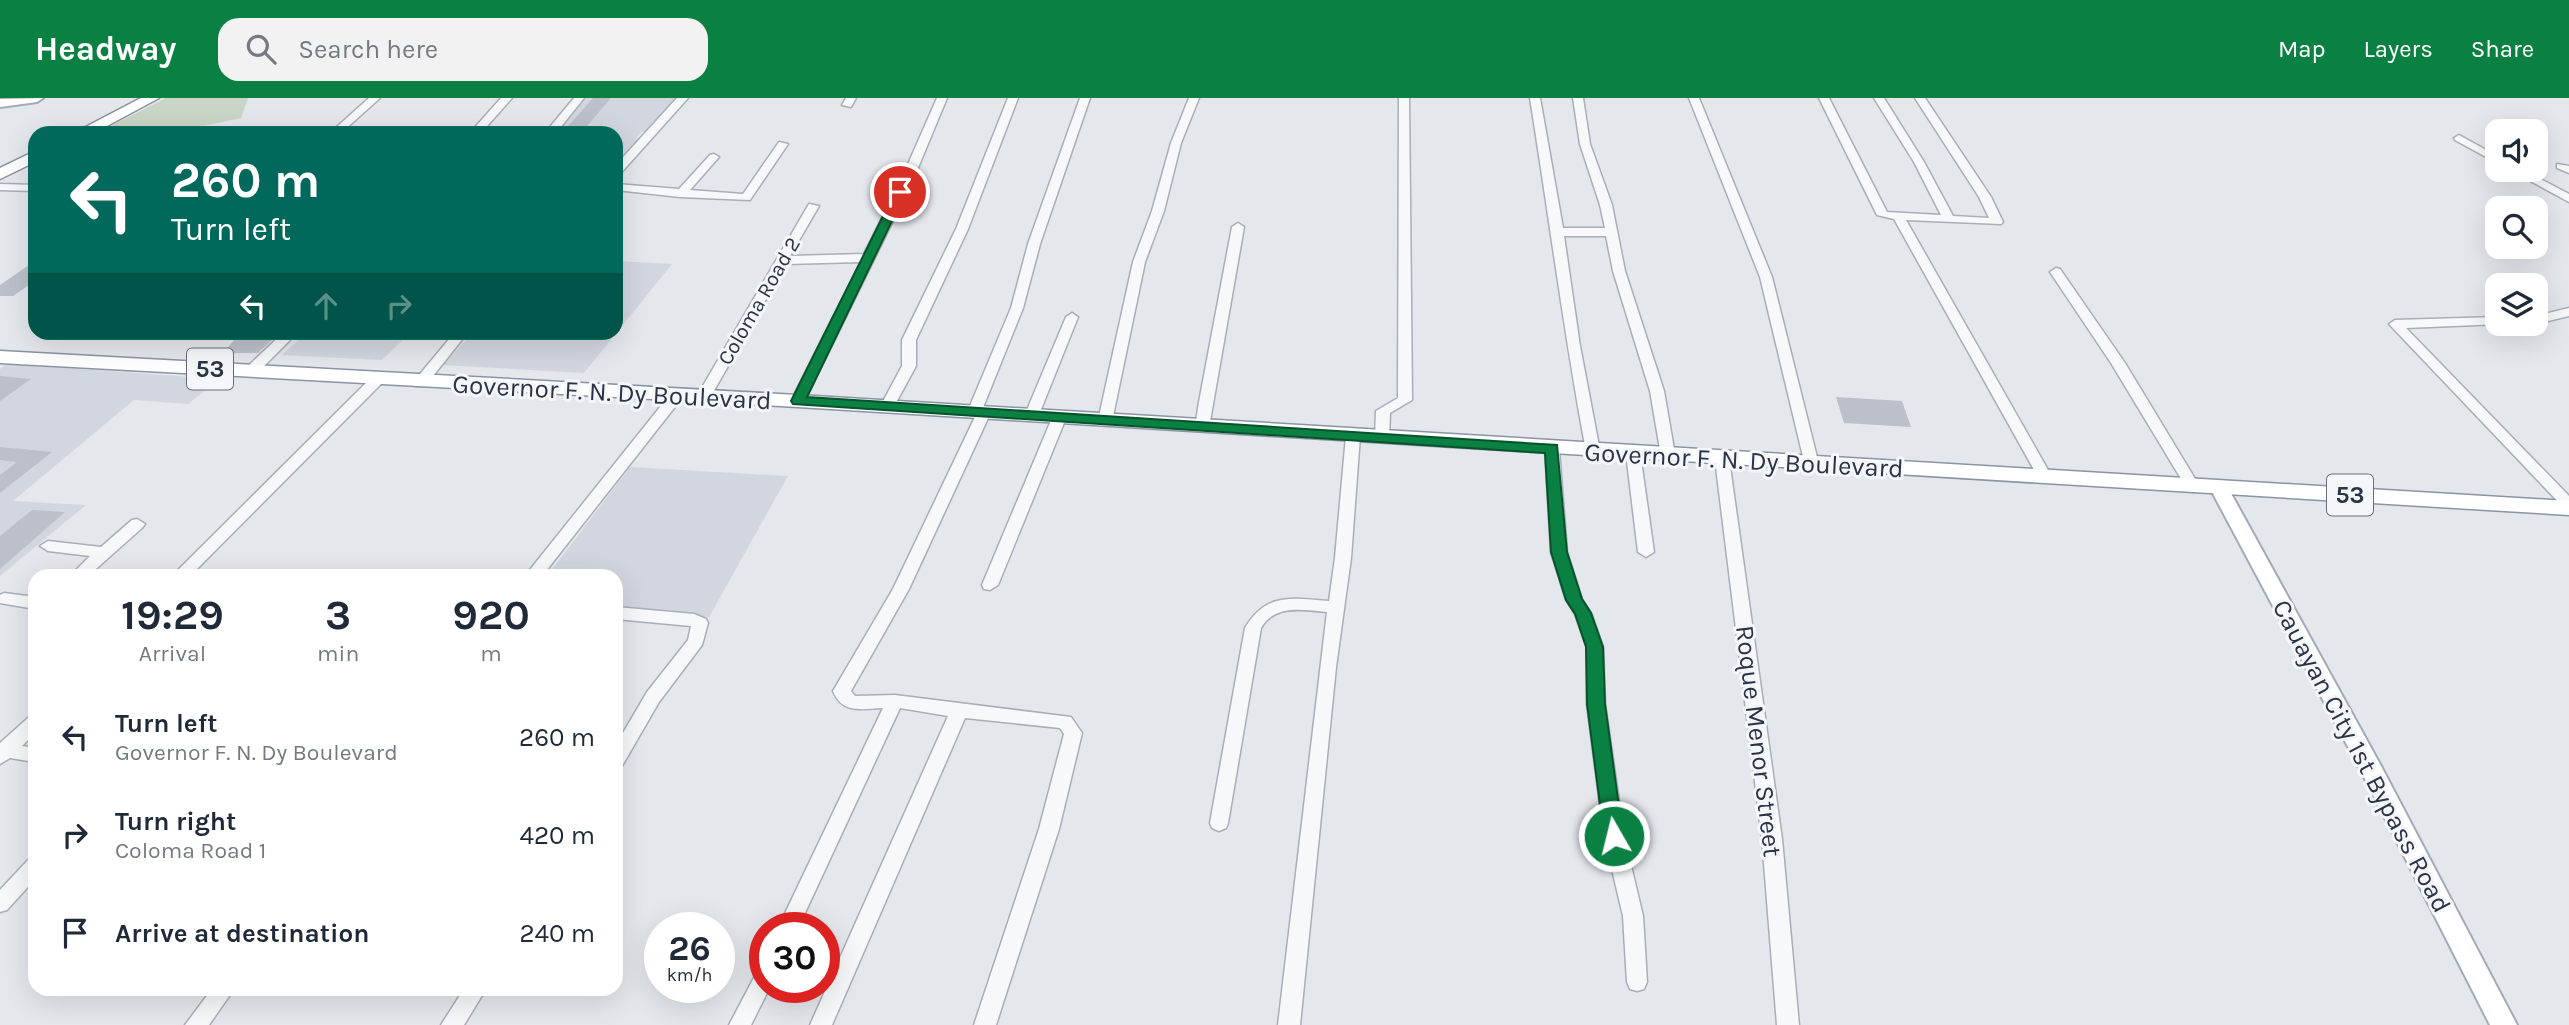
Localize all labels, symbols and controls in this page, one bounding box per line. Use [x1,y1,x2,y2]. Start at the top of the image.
search box [218,18,708,81]
text: Headway [35,30,176,68]
icon: search [242,30,280,68]
text: Search here [298,34,438,65]
text: Map [2278,35,2326,63]
text: Layers [2364,35,2433,63]
text: Share [2471,35,2534,63]
map controls [2485,119,2548,336]
button: sound [2485,119,2548,182]
text: 260 m [171,152,320,209]
icon: left [56,154,147,245]
pin [870,162,930,222]
icon: arrive [881,173,919,211]
button: search [2485,196,2548,259]
text: Turn left [171,211,291,248]
street label: Coloma Road 2 [713,233,805,369]
button: layers [2485,273,2548,336]
icon: left [234,287,272,325]
icon: ahead [307,287,345,325]
icon: right [380,287,418,325]
road number: 53 [187,348,233,390]
street label: Governor F. N. Dy Boulevard [452,369,772,416]
street label: Governor F. N. Dy Boulevard [1584,437,1904,484]
road number: 53 [2327,474,2373,516]
text: 19:29 [121,590,224,640]
text: 3 [325,590,351,640]
text: 920 [452,590,530,640]
street label: Cauayan City 1st Bypass Road [2266,595,2457,918]
street label: Roque Menor Street [1729,624,1788,859]
text: Arrival [139,640,206,667]
text: min [317,640,359,667]
text: m [480,640,502,667]
text: Turn left [115,708,217,739]
icon: left [56,718,94,756]
text: 260 m [519,722,595,753]
text: Governor F. N. Dy Boulevard [115,739,398,766]
position arrow [1577,799,1651,873]
text: Turn right [115,806,236,837]
icon: right [56,816,94,854]
text: 420 m [519,820,595,851]
text: Coloma Road 1 [115,837,266,864]
speed limit sign: 30 [749,912,840,1003]
icon: arrive [56,914,94,952]
text: Arrive at destination [115,918,369,949]
text: 240 m [519,918,595,949]
text: 26 [668,928,711,969]
text: km/h [667,964,712,986]

